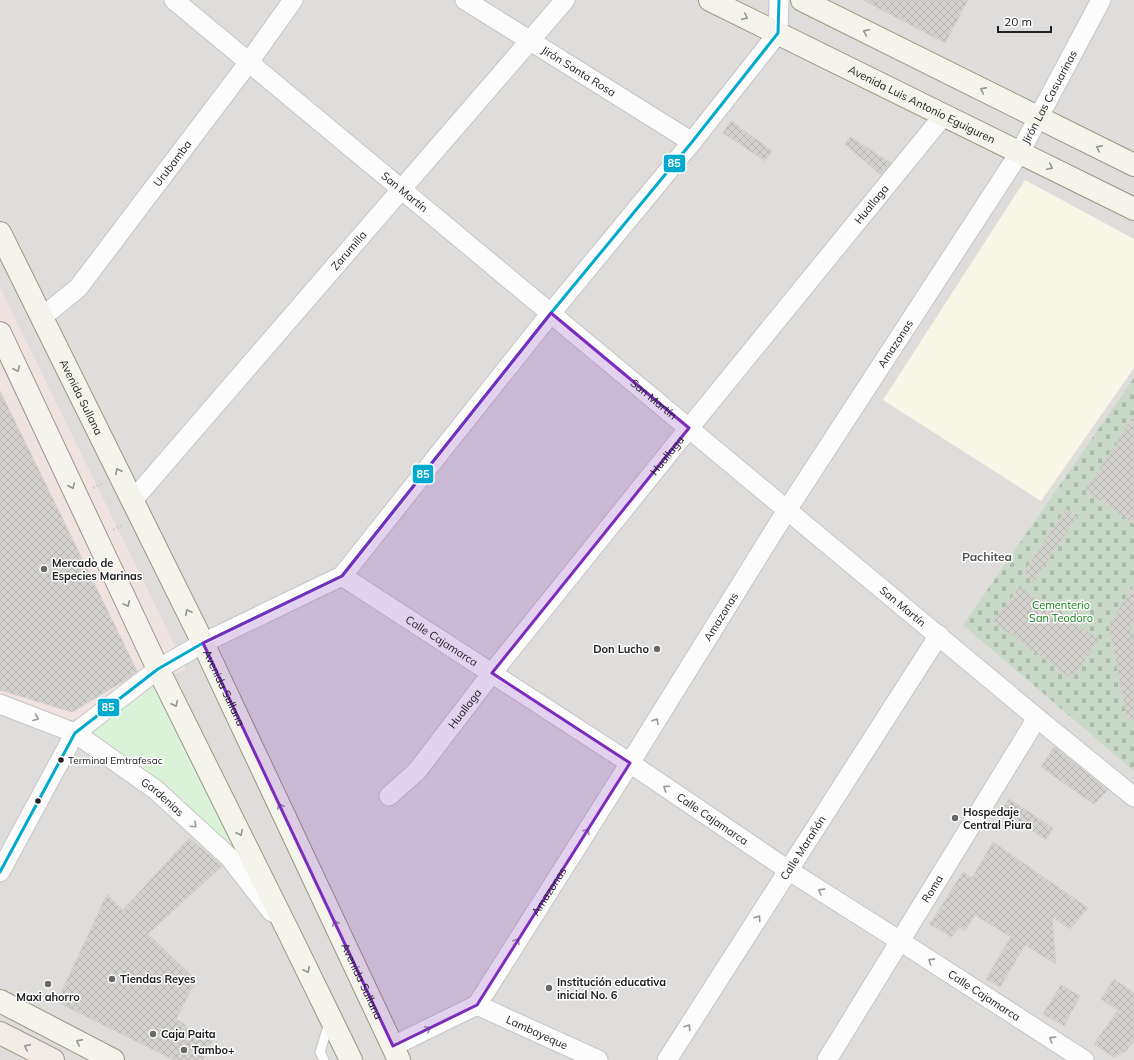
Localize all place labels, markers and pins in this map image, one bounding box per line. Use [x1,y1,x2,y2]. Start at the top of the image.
place label: Mercado de Especies Marinas [52,556,143,583]
marker: Mercado de Especies Marinas [39,564,49,574]
place label: Don Lucho [593,642,649,656]
marker: Don Lucho [652,644,662,654]
place label: Terminal Emtrafesac [68,754,163,767]
marker: Terminal Emtrafesac [56,755,66,765]
unlabelled marker [33,796,43,806]
place label: Hospedaje Central Piura [963,805,1032,832]
marker: Hospedaje Central Piura [950,813,960,823]
place label: Tiendas Reyes [120,972,196,986]
marker: Tiendas Reyes [107,974,117,984]
place label: Institución educativa inicial No. 6 [557,975,666,1002]
marker: Maxi ahorro [43,979,53,989]
marker: Institución educativa inicial No. 6 [544,983,554,993]
place label: Maxi ahorro [16,990,80,1004]
place label: Caja Paita [161,1027,216,1041]
marker: Caja Paita [148,1029,158,1039]
place label: Tambo+ [192,1043,235,1057]
marker: Tambo+ [179,1045,189,1055]

